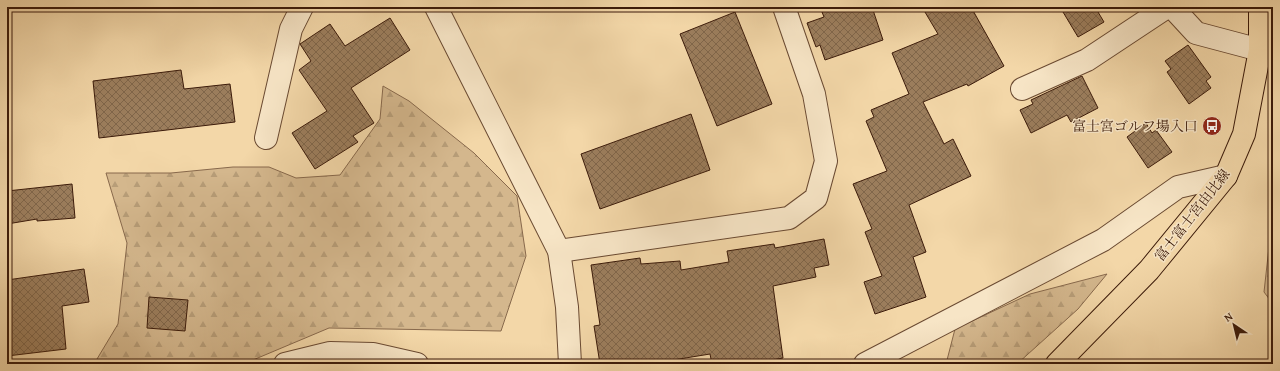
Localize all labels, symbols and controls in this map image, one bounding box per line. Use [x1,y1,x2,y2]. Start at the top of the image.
bus stop icon: 富士宮ゴルフ場入口 [1201,115,1223,137]
place label: 富士宮ゴルフ場入口 [1072,116,1198,136]
street label: 富士富士宮由比線 [1150,165,1234,265]
north arrow [1214,305,1254,345]
text: N [1221,308,1236,325]

